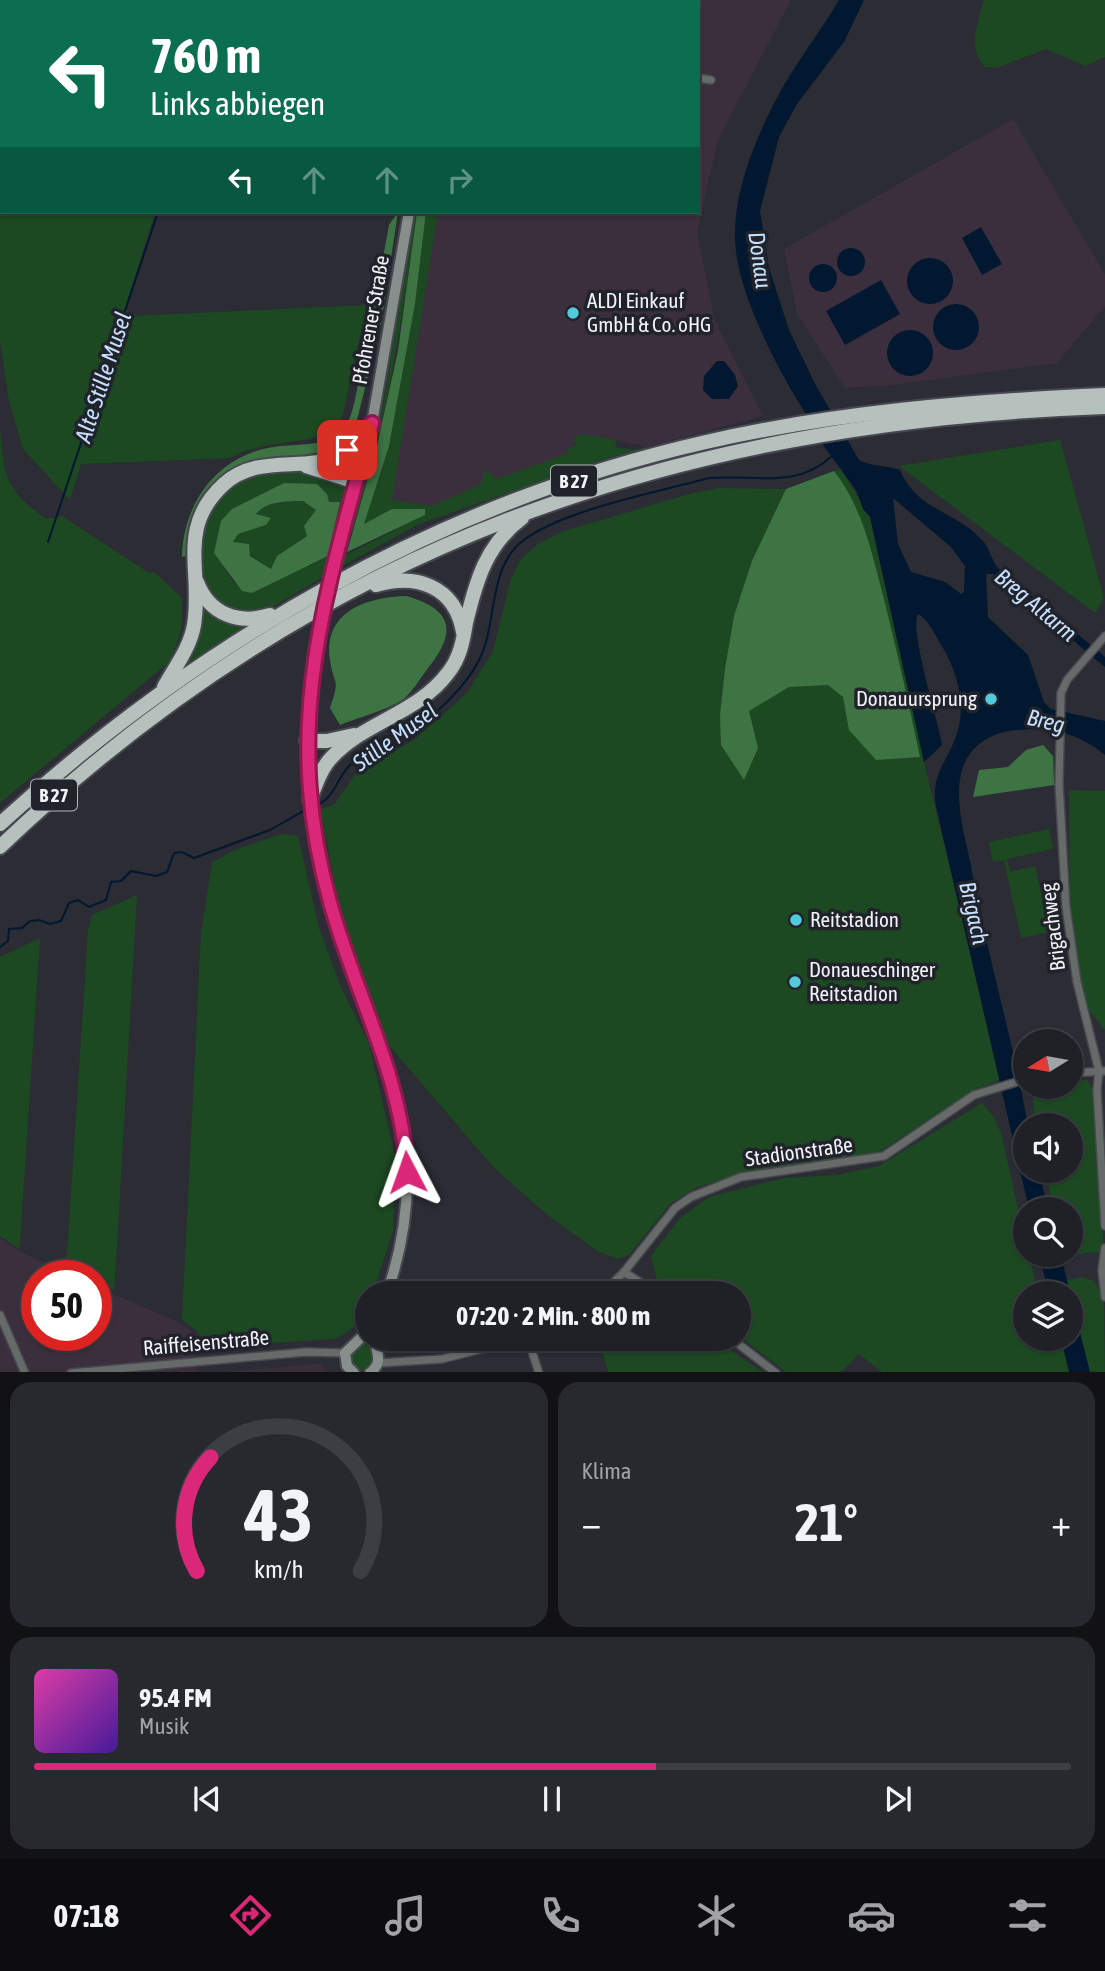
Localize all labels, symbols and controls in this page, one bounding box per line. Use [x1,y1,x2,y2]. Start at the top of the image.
text: 760 m [150,27,261,83]
icon: left [35,28,126,119]
text: Links abbiegen [150,85,325,122]
icon: left [222,161,260,199]
icon: ahead [295,161,333,199]
icon: ahead [368,161,406,199]
icon: right [441,161,479,199]
water label: Donau [743,230,777,290]
street label: Pfohrener Straße [347,253,393,386]
place label: ALDI Einkauf GmbH & Co. oHG [587,288,711,336]
marker: ALDI Einkauf GmbH & Co. oHG [565,305,581,321]
water label: Alte Stille Musel [69,309,136,446]
pin [317,420,377,480]
icon: arrive [328,431,366,469]
road number: B 27 [551,466,597,496]
water label: Breg Altarm [990,563,1082,647]
place label: Donauursprung [856,686,977,710]
marker: Donauursprung [983,691,999,707]
water label: Stille Musel [347,698,442,777]
water label: Breg [1025,704,1067,738]
road number: B 27 [31,780,77,810]
water label: Brigach [954,879,994,947]
street label: Brigachweg [1035,882,1069,972]
place label: Reitstadion [810,907,899,931]
marker: Reitstadion [788,912,804,928]
place label: Donaueschinger Reitstadion [809,957,936,1005]
marker: Donaueschinger Reitstadion [787,974,803,990]
north arrow [1013,1029,1083,1099]
map controls [1013,1029,1083,1351]
button: sound [1013,1113,1083,1183]
street label: Stadionstraße [744,1132,854,1170]
position arrow [370,1135,444,1209]
button: search [1013,1197,1083,1267]
speed limit sign: 50 [21,1260,112,1351]
button: layers [1013,1281,1083,1351]
text: 07:20 · 2 Min. · 800 m [456,1301,650,1331]
street label: Raiffeisenstraße [142,1325,270,1359]
text: Klima [582,1458,631,1484]
text: 43 [244,1473,313,1556]
text: 21° [795,1492,858,1552]
text: − [582,1501,601,1544]
text: + [1051,1501,1071,1544]
text: km/h [254,1554,304,1582]
text: 95.4 FM [139,1683,212,1713]
text: Musik [139,1713,189,1739]
icon: previous [188,1780,226,1818]
icon: pause [533,1780,571,1818]
icon: next [879,1780,917,1818]
icon: directions [226,1891,275,1940]
icon: music [381,1891,430,1940]
icon: phone [536,1891,585,1940]
icon: climate [692,1891,741,1940]
icon: car [847,1891,896,1940]
icon: filters [1003,1891,1052,1940]
text: 07:18 [53,1897,119,1934]

